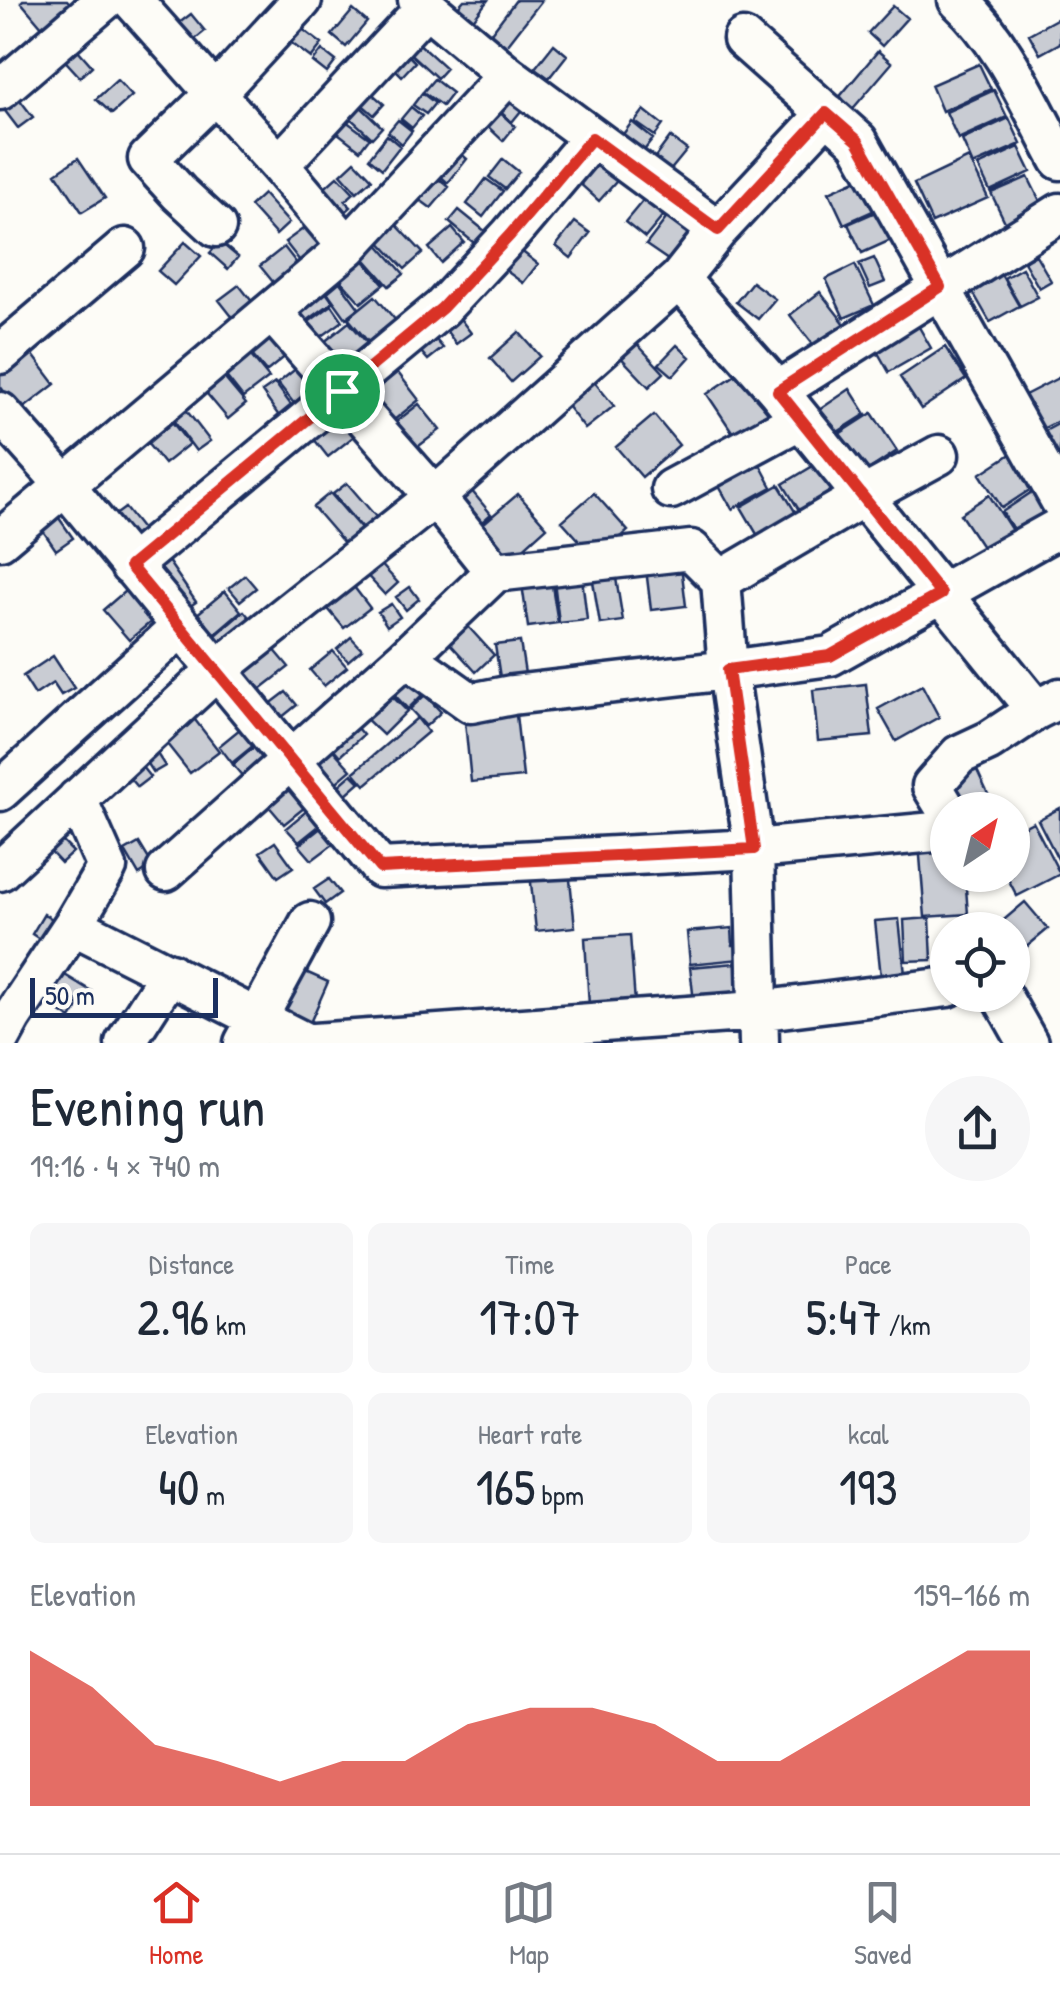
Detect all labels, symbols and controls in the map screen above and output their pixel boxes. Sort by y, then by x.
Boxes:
pin [300,349,385,434]
icon: arrive [315,364,370,419]
north arrow [930,792,1030,892]
map controls [930,792,1030,1012]
button: locate [930,912,1030,1012]
scale bar [30,973,218,1018]
text: 50 m [45,976,95,1014]
text: Evening run [30,1069,265,1143]
button: share [925,1076,1030,1181]
text: 19:16 · 4 × 740 m [30,1144,220,1187]
text: Distance [149,1245,234,1283]
text: Time [505,1245,555,1283]
text: Pace [845,1245,892,1283]
text: 2.96 [137,1283,209,1351]
text: 17:07 [479,1283,581,1351]
text: 5:47 [806,1283,882,1351]
text: km [209,1306,246,1344]
text: /km [882,1306,931,1344]
text: Elevation [145,1415,238,1453]
text: Heart rate [478,1415,582,1453]
text: kcal [848,1415,889,1453]
text: 40 [158,1453,200,1521]
text: 165 [476,1453,535,1521]
text: 193 [839,1453,898,1521]
text: m [200,1476,225,1514]
text: bpm [535,1476,584,1514]
text: Elevation [30,1573,136,1616]
text: 159–166 m [913,1573,1030,1616]
tab: Home [149,1875,204,1973]
tab: Map [501,1875,556,1973]
tab: Saved [854,1875,911,1973]

